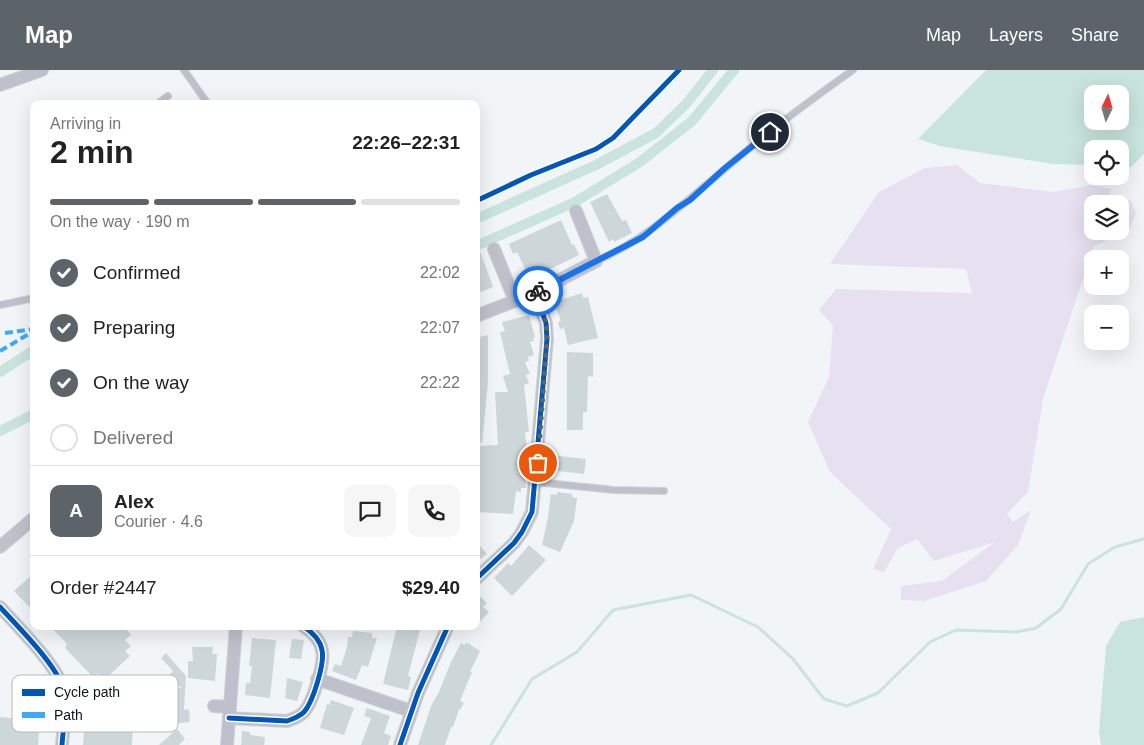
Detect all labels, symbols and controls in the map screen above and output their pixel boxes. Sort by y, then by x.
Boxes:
text: Map [25,21,73,48]
text: Map [926,25,961,45]
text: Layers [989,25,1043,45]
text: Share [1071,25,1119,45]
north arrow [1084,85,1129,130]
map controls [1084,85,1129,350]
pin [749,111,791,153]
text: Arriving in [50,115,121,132]
icon: home [756,118,784,146]
text: 22:26–22:31 [352,132,460,153]
text: 2 min [50,134,134,170]
button: locate [1084,140,1129,185]
button: layers [1084,195,1129,240]
text: On the way · 190 m [50,213,190,230]
button: + [1084,250,1129,295]
icon: check [50,259,78,287]
text: Confirmed [93,262,181,283]
text: 22:02 [420,264,460,281]
courier [513,266,563,316]
icon: bike [524,277,552,305]
button: − [1084,305,1129,350]
icon: check [50,314,78,342]
text: Preparing [93,317,175,338]
text: 22:07 [420,319,460,336]
icon: check [50,369,78,397]
text: On the way [93,372,189,393]
text: 22:22 [420,374,460,391]
text: Delivered [93,427,173,448]
pin [517,442,559,484]
icon: bag [524,449,552,477]
button: chat [344,485,396,537]
button: phone [408,485,460,537]
text: Alex [114,491,154,512]
text: A [69,500,83,521]
text: Courier · 4.6 [114,513,203,530]
text: Order #2447 [50,577,157,598]
text: $29.40 [402,577,460,598]
legend [12,675,178,732]
text: Cycle path [54,684,120,700]
text: Path [54,707,83,723]

